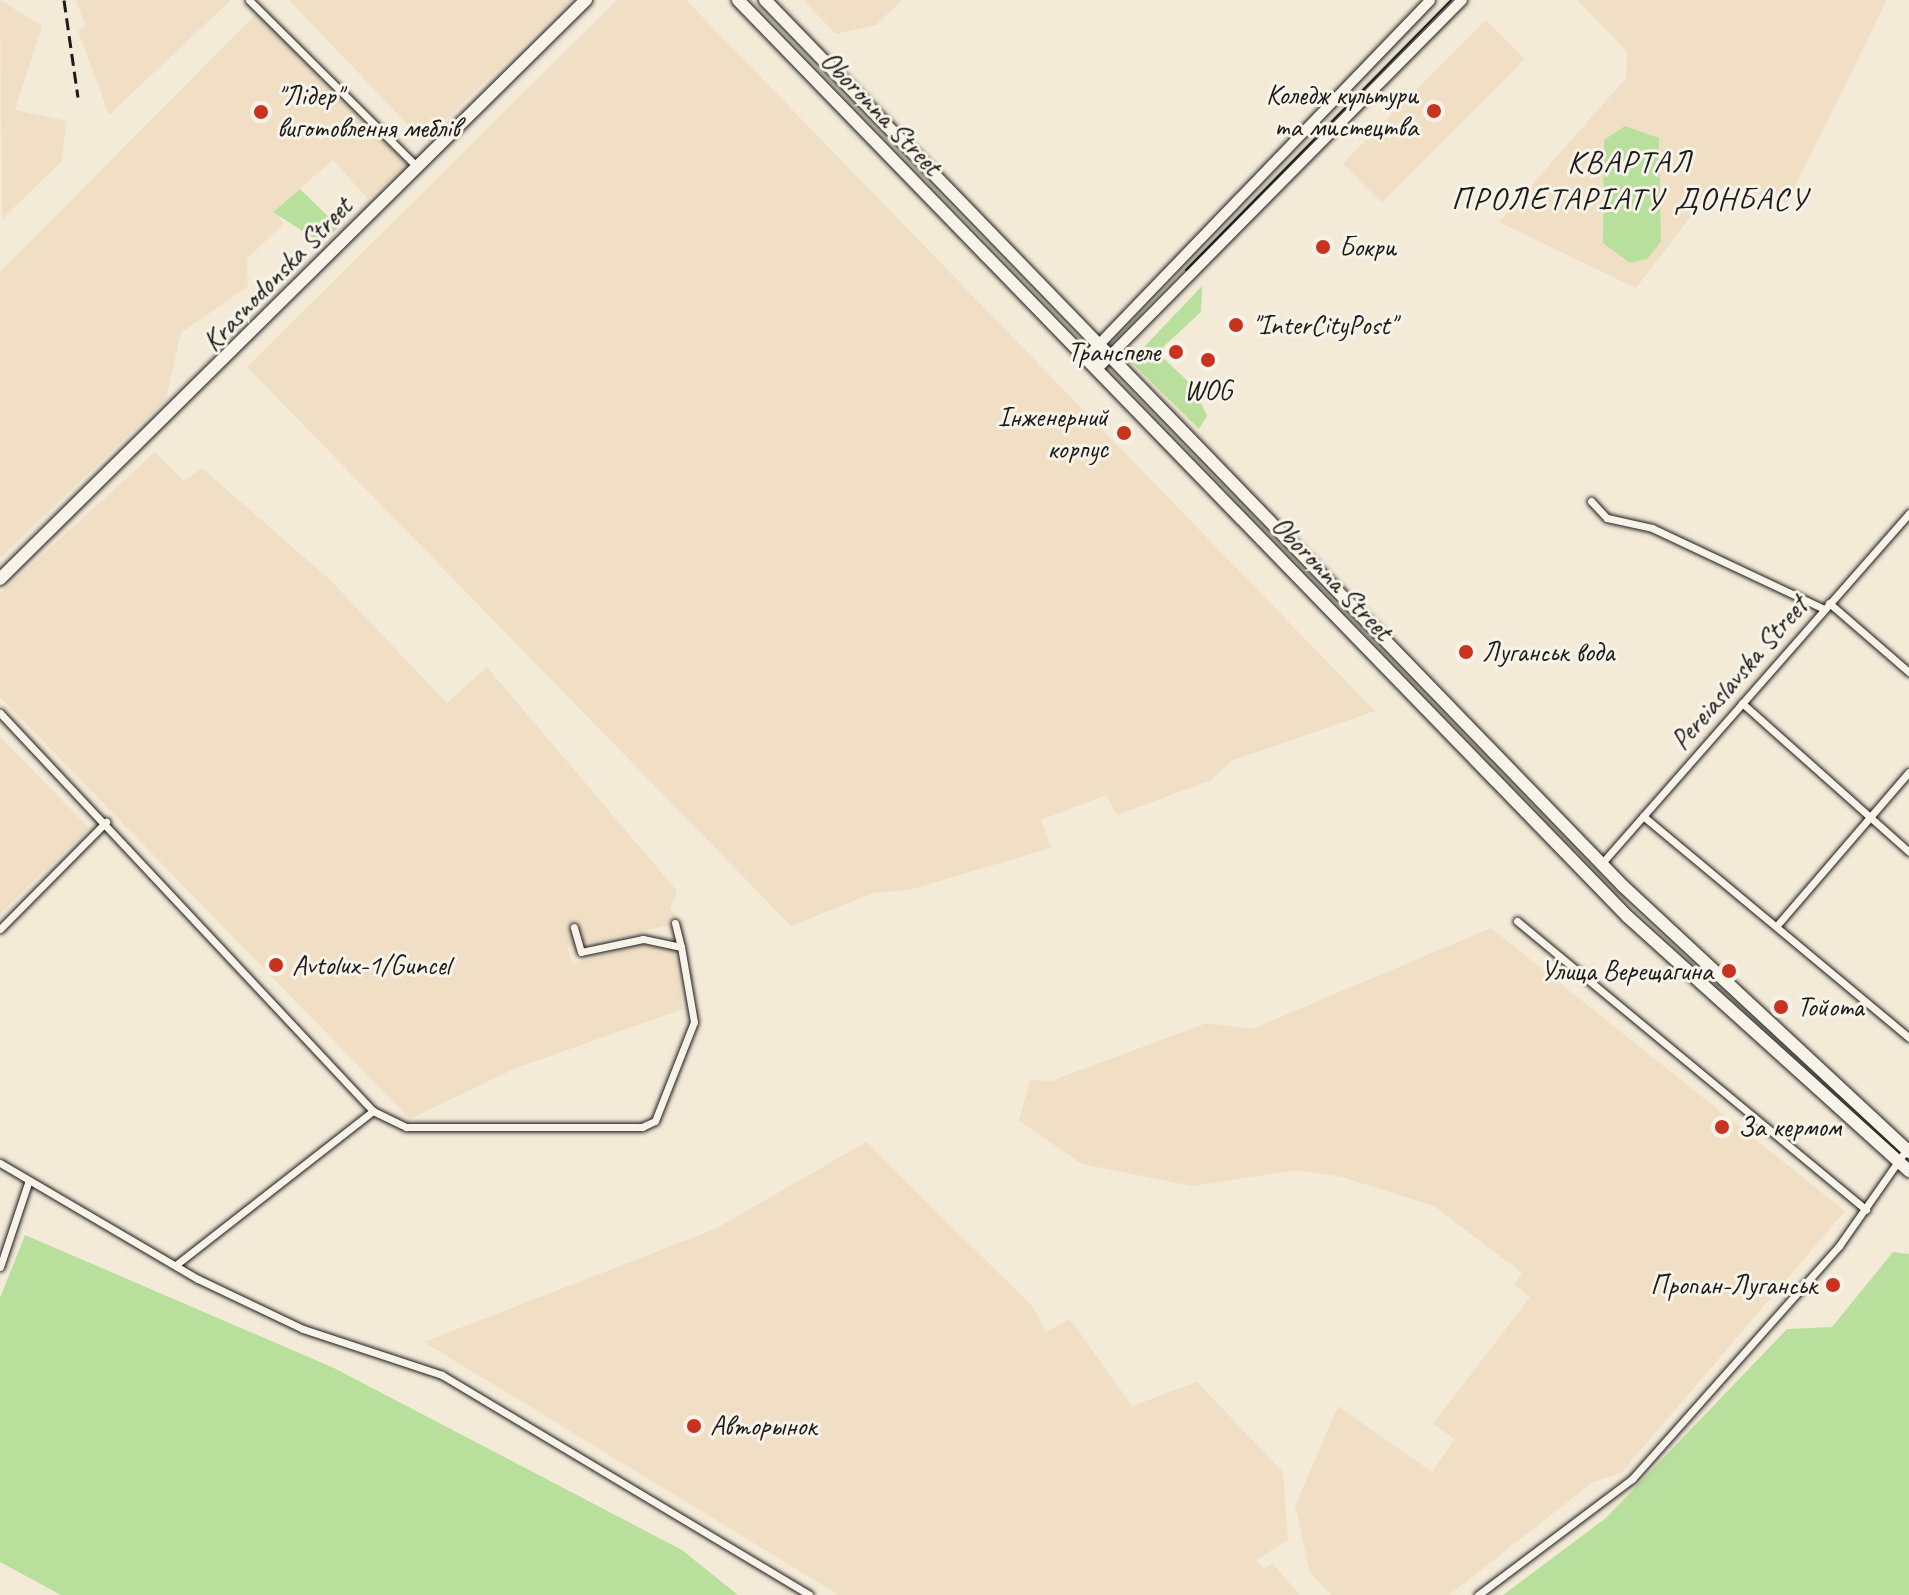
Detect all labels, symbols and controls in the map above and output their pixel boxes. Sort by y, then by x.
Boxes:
street label: Oboronna Street [813,44,949,182]
place label: Коледж культури та мистецтва [1269,78,1418,144]
place label: "Лідер" виготовлення меблів [277,79,456,145]
marker: Коледж культури та мистецтва [1425,102,1443,120]
marker: "Лідер" виготовлення меблів [252,103,270,121]
district label: КВАРТАЛ ПРОЛЕТАРІАТУ ДОНБАСУ [1448,144,1812,219]
street label: Krasnodonska Street [195,190,359,358]
place label: Бокри [1339,230,1396,264]
marker: Бокри [1314,238,1332,256]
place label: "InterCityPost" [1252,308,1396,342]
marker: "InterCityPost" [1227,316,1245,334]
place label: Транспеле [1067,335,1160,369]
marker: Транспеле [1167,343,1185,361]
marker: WOG [1199,351,1217,369]
place label: WOG [1184,373,1232,407]
place label: Інженерний корпус [998,400,1108,466]
marker: Інженерний корпус [1115,424,1133,442]
street label: Oboronna Street [1264,509,1400,647]
street label: Pereiaslavska Street [1663,590,1815,756]
place label: Луганськ вода [1482,635,1613,669]
marker: Луганськ вода [1457,643,1475,661]
place label: Avtolux-1/Guncel [292,948,450,982]
place label: Улица Верещагина [1539,954,1713,988]
marker: Avtolux-1/Guncel [267,956,285,974]
marker: Улица Верещагина [1720,962,1738,980]
place label: Тойота [1797,990,1863,1024]
marker: Тойота [1772,998,1790,1016]
place label: За кермом [1738,1110,1841,1144]
marker: За кермом [1713,1118,1731,1136]
place label: Пропан-Луганськ [1650,1268,1817,1302]
marker: Пропан-Луганськ [1824,1276,1842,1294]
place label: Авторынок [710,1409,817,1443]
marker: Авторынок [685,1417,703,1435]

